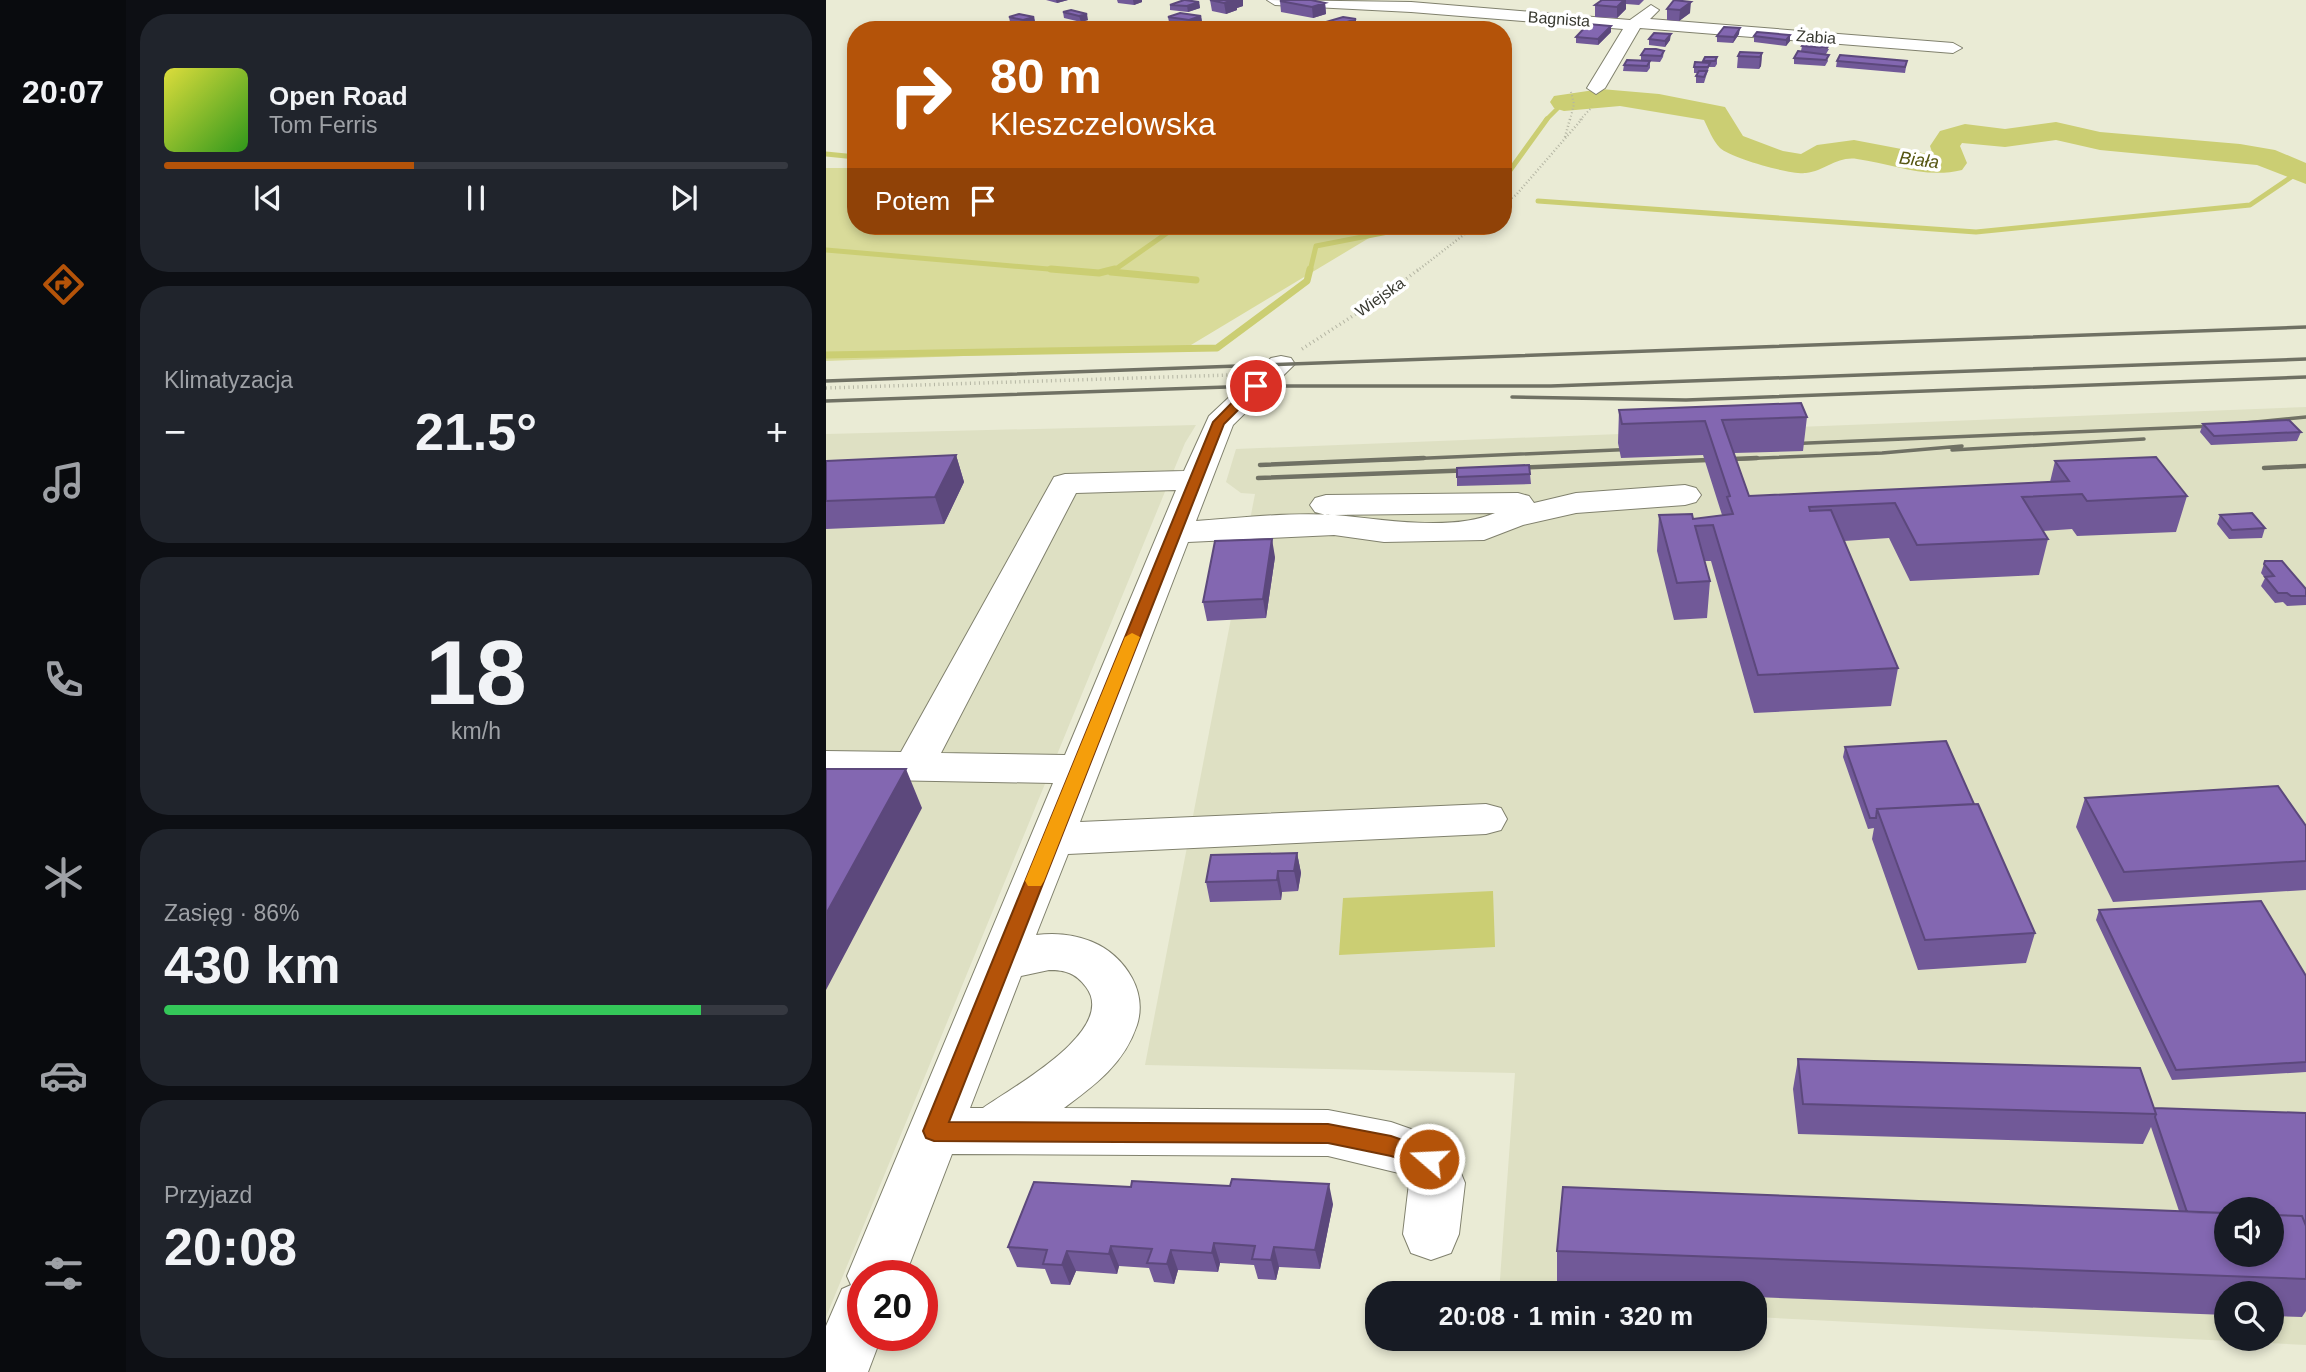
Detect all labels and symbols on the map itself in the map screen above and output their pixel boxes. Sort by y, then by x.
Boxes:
street label: Bagnista [1527,8,1591,30]
street label: Żabia [1795,26,1837,47]
water label: Biała [1898,148,1940,172]
street label: Wiejska [1352,274,1408,320]
pin [1226,356,1286,416]
position arrow [1392,1122,1466,1196]
speed limit sign: 20 [847,1260,938,1351]

